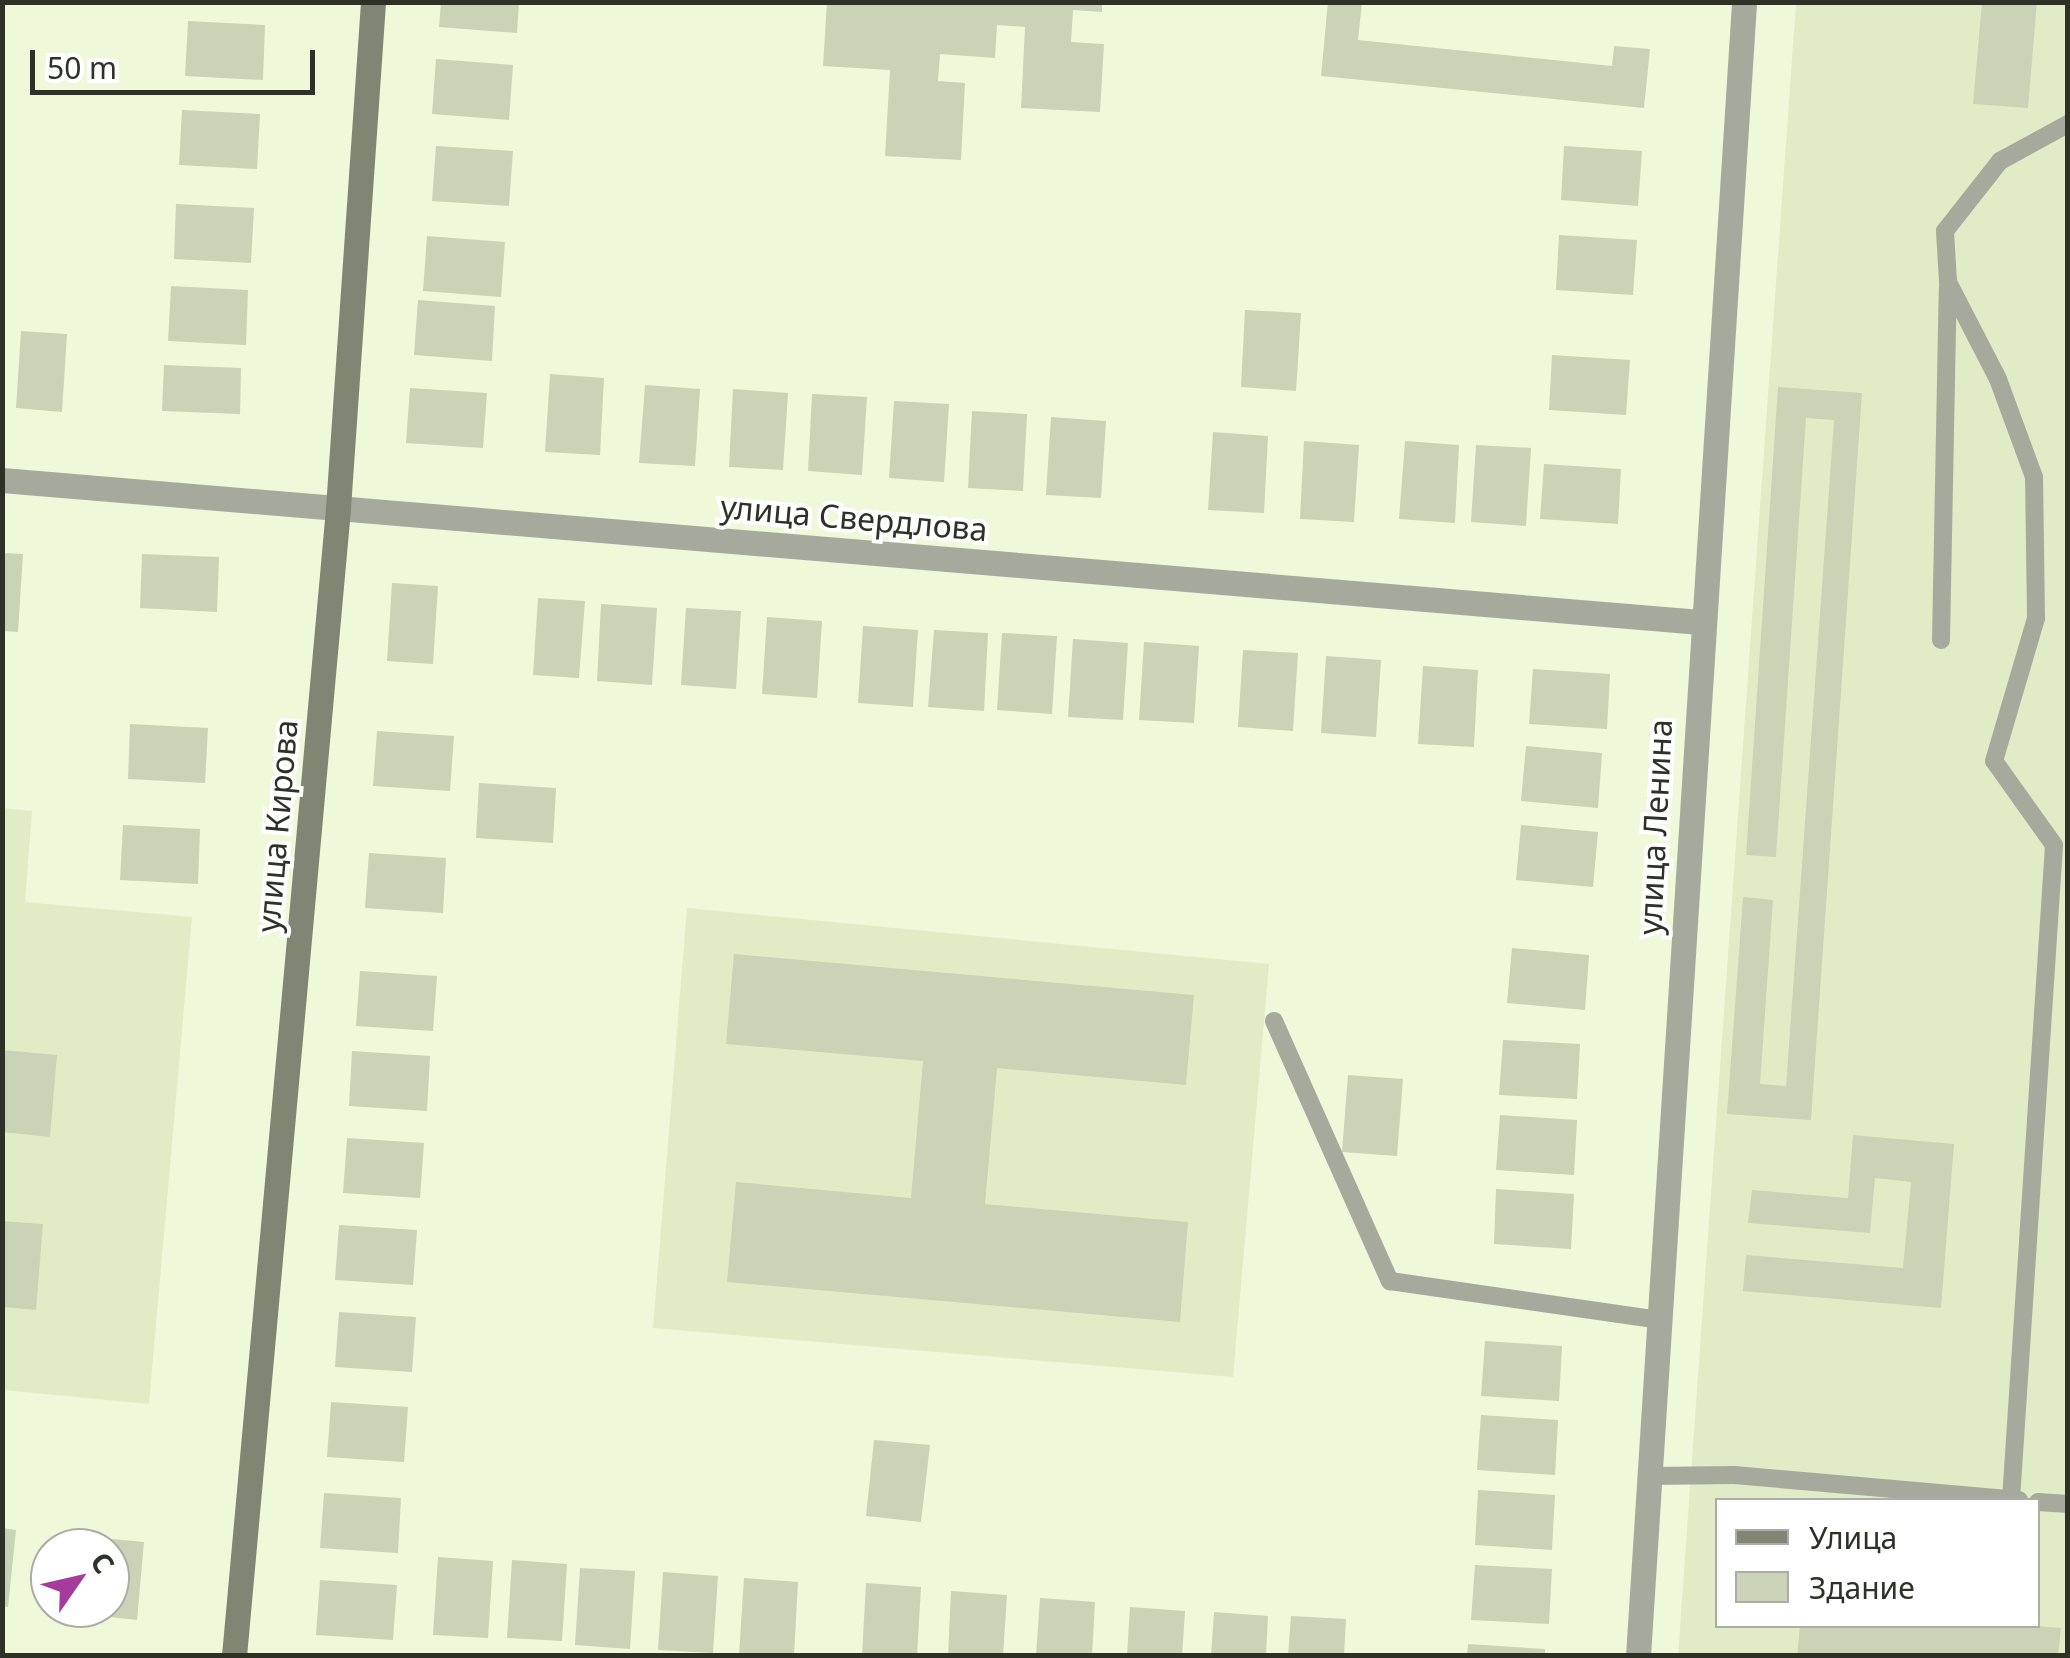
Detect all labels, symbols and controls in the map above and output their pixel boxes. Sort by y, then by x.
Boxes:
scale bar [35,30,320,92]
text: 50 m [47,47,117,88]
street label: улица Свердлова [719,487,989,549]
street label: улица Кирова [249,718,305,934]
street label: улица Ленина [1630,718,1680,936]
legend [1715,1498,2040,1628]
text: Улица [1809,1517,1897,1558]
north arrow [30,1528,130,1628]
text: С [82,1544,124,1580]
text: Здание [1809,1567,1915,1608]

